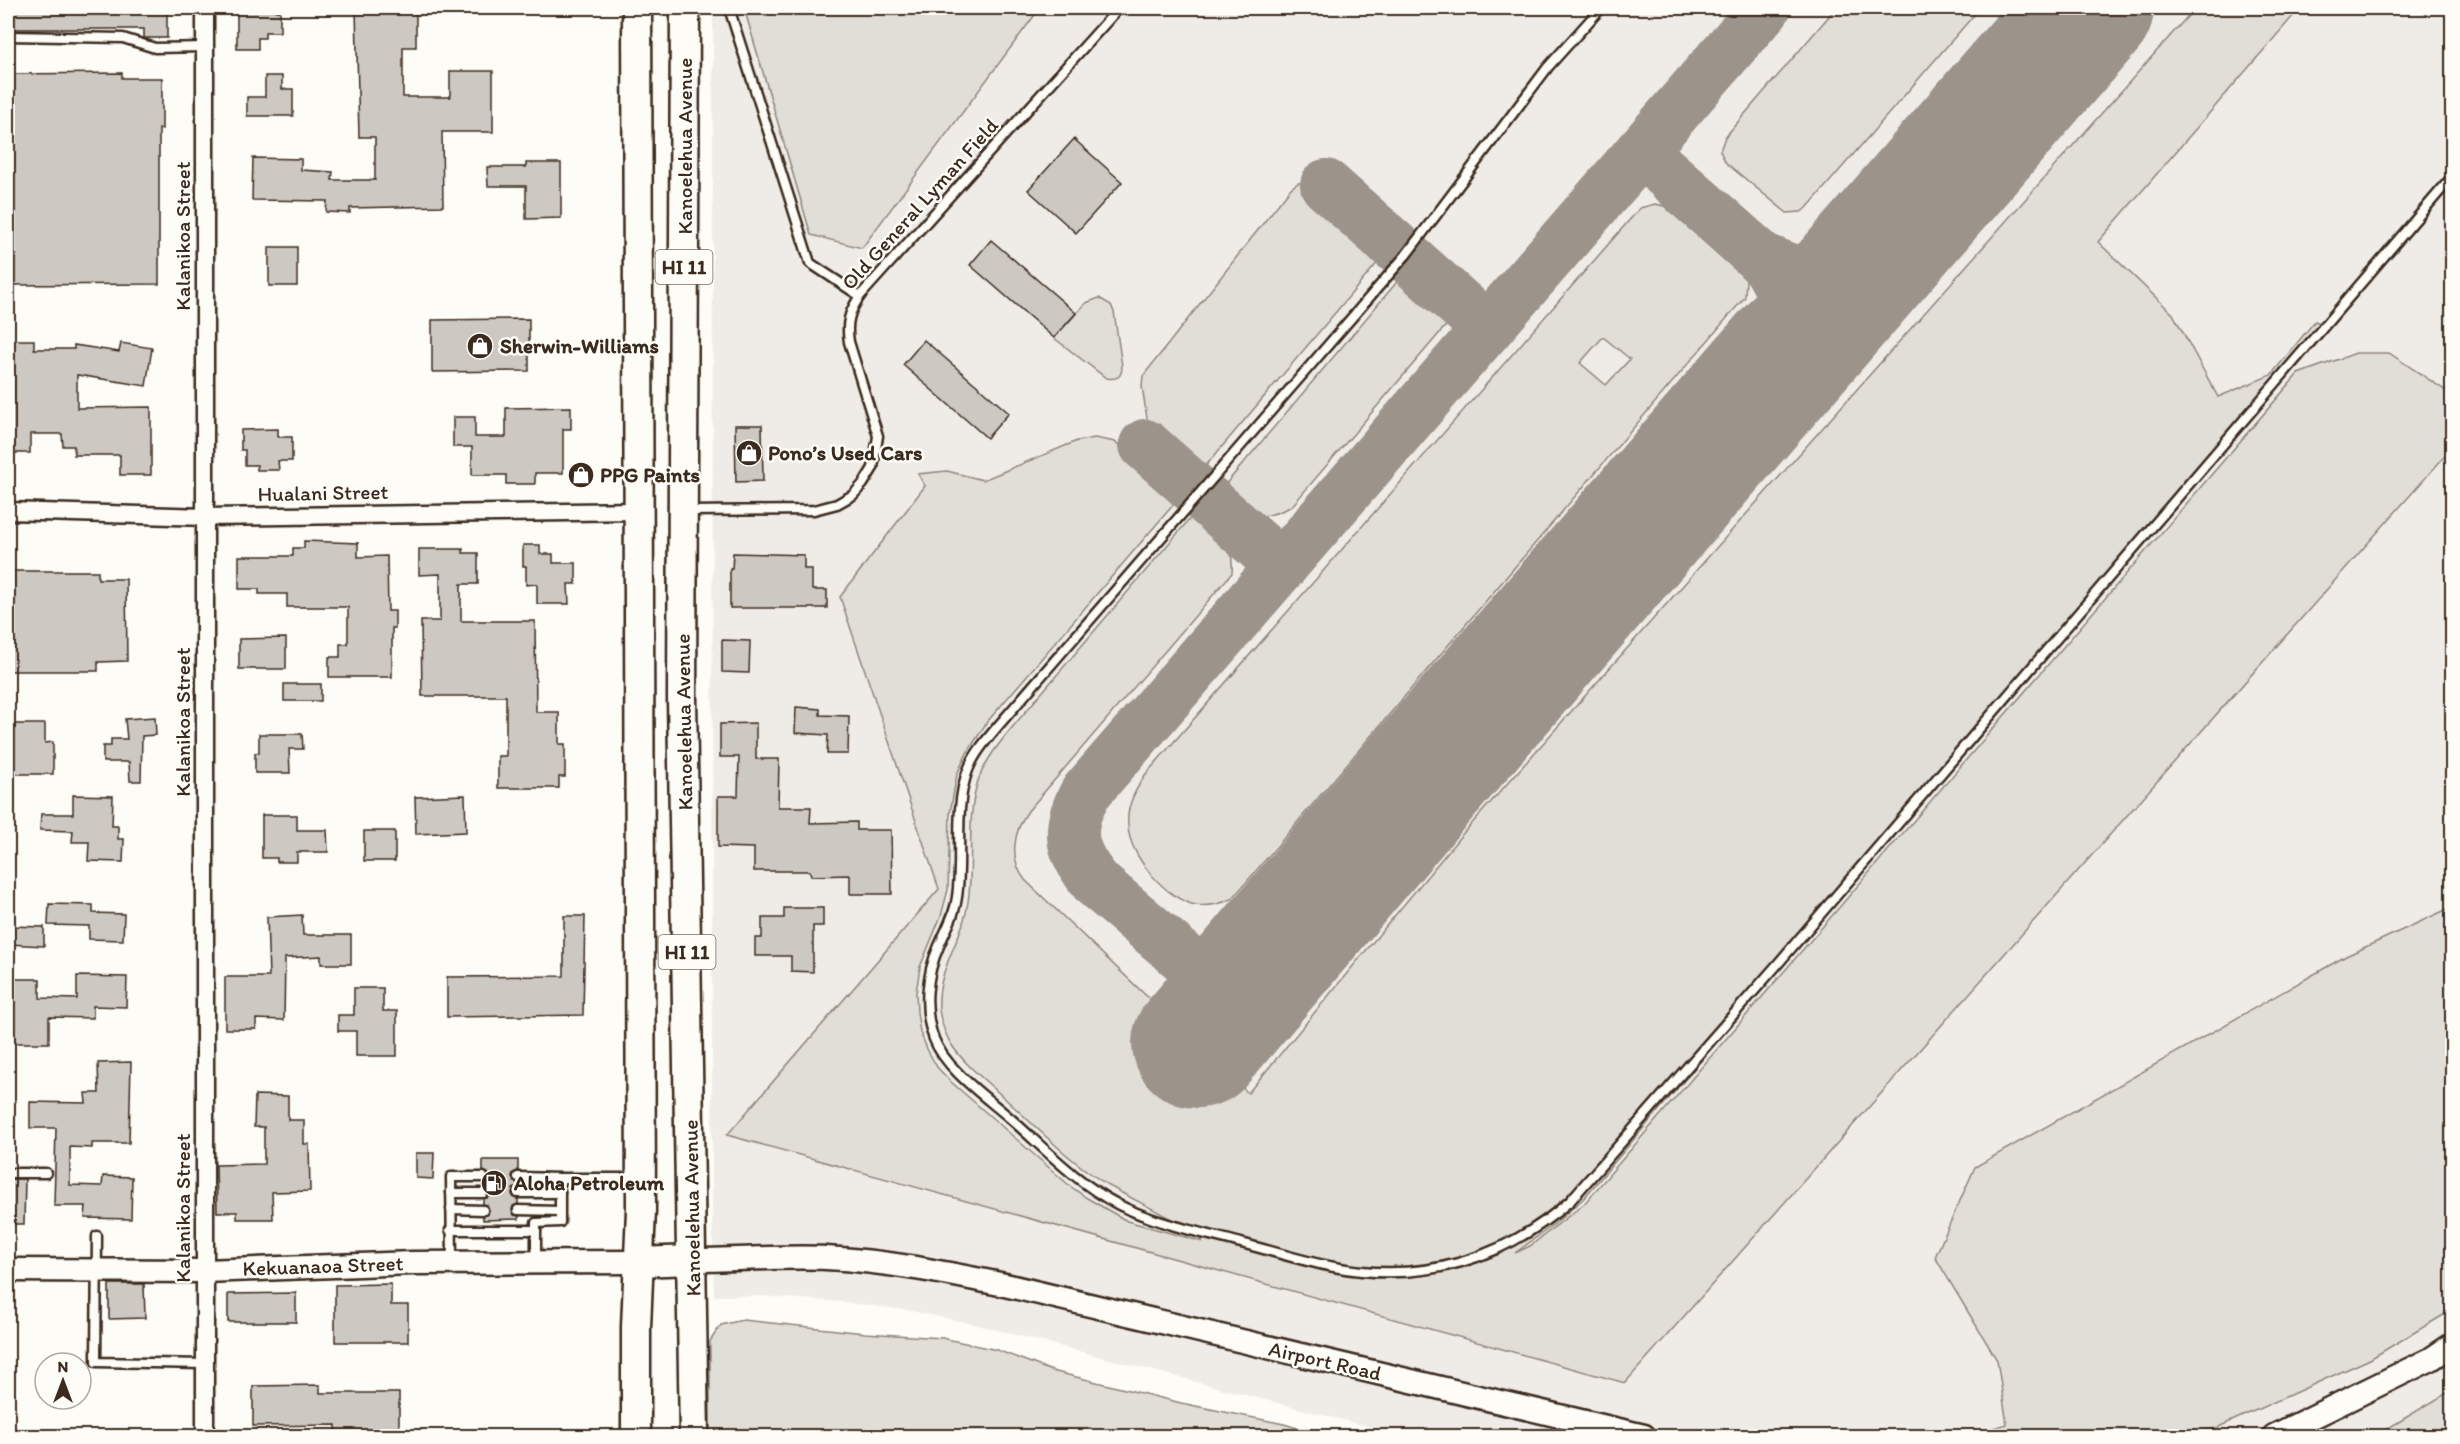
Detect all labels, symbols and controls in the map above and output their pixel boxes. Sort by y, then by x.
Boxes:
street label: Kanoelehua Avenue [672,58,697,234]
street label: Old General Lyman Field [836,112,1004,295]
street label: Kalanikoa Street [170,161,195,311]
road number: HI 11 [656,250,712,284]
shop icon: Sherwin-Williams [465,331,495,361]
place label: Sherwin-Williams [500,333,659,358]
shop icon: Pono’s Used Cars [734,438,764,468]
place label: Pono’s Used Cars [768,440,922,465]
shop icon: PPG Paints [566,460,596,490]
place label: PPG Paints [600,462,700,487]
street label: Hualani Street [257,479,389,506]
street label: Kanoelehua Avenue [669,633,698,811]
street label: Kalanikoa Street [170,647,195,797]
road number: HI 11 [658,935,716,969]
street label: Kanoelehua Avenue [677,1119,706,1297]
street label: Kalanikoa Street [170,1133,195,1283]
fuel station icon: Aloha Petroleum [479,1168,509,1198]
place label: Aloha Petroleum [513,1170,665,1195]
street label: Kekuanaoa Street [242,1250,404,1281]
street label: Airport Road [1266,1335,1384,1386]
north arrow [33,1351,93,1411]
text: N [58,1357,68,1376]

